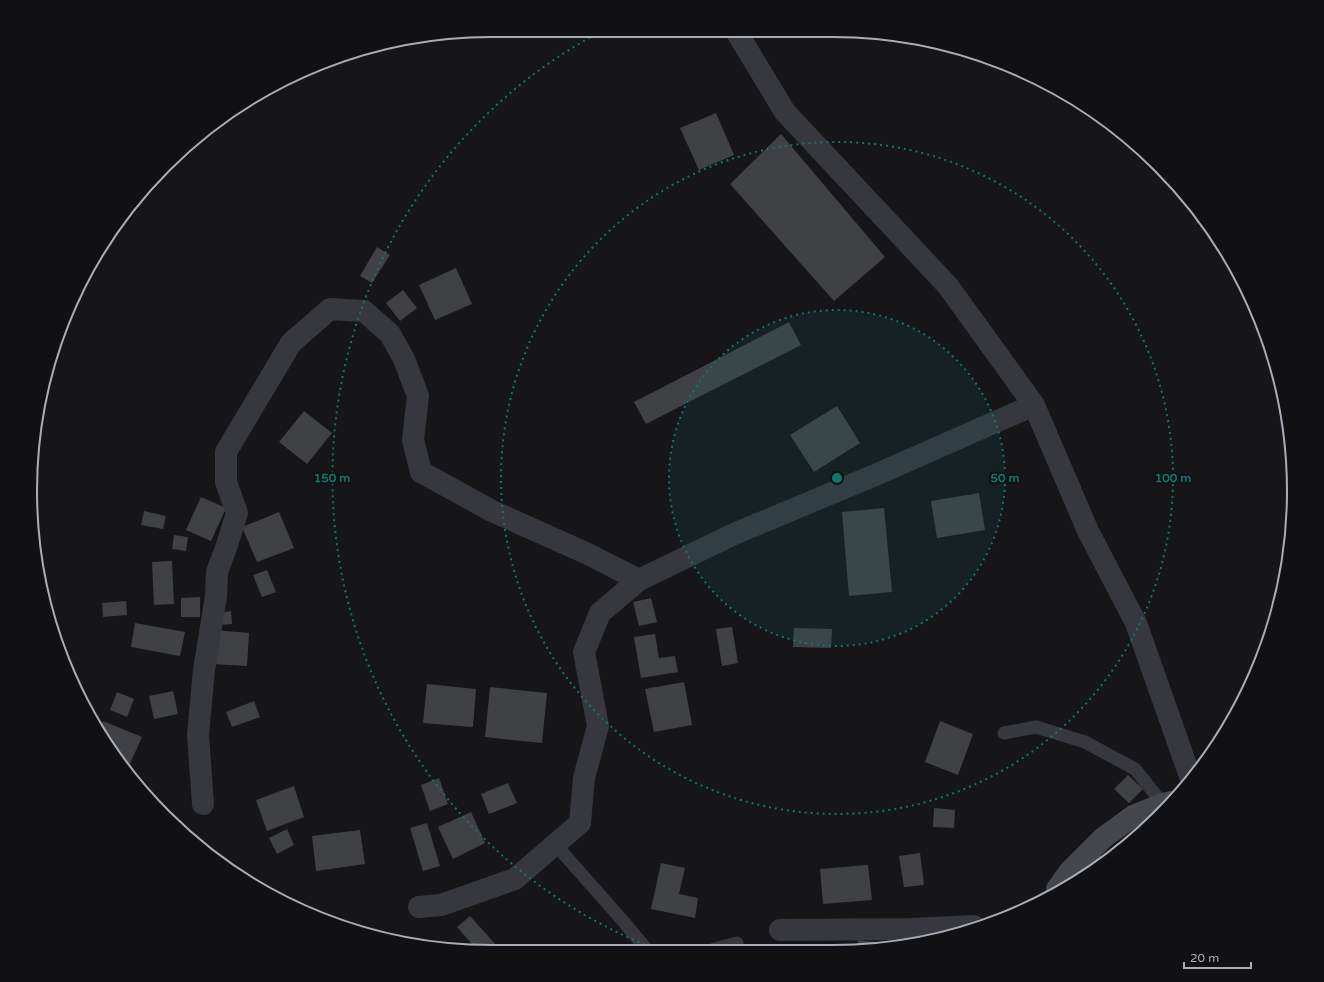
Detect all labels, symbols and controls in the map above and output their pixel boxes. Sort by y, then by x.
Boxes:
text: 150 m [314,471,350,485]
centre of rings [830,471,844,485]
text: 50 m [990,471,1020,485]
text: 100 m [1155,471,1191,485]
scale bar [1184,944,1251,970]
text: 20 m [1190,951,1219,965]

